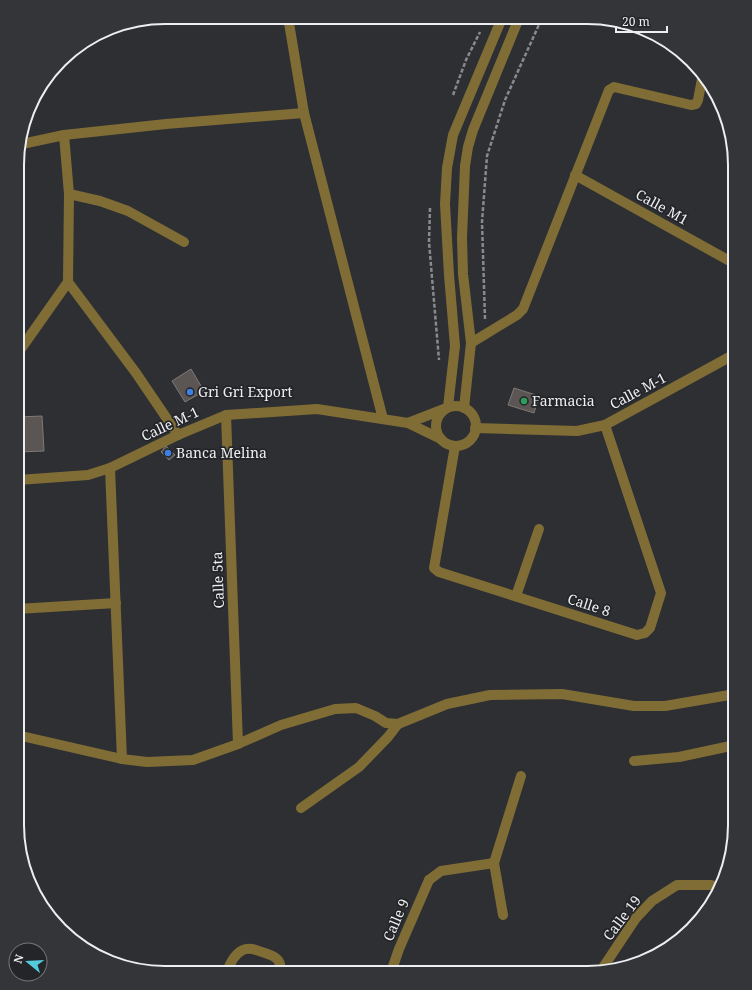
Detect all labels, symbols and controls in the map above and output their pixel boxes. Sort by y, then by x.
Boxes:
scale bar [616,8,667,34]
text: 20 m [622,13,650,30]
street label: Calle M1 [633,184,692,229]
street label: Calle M-1 [606,368,669,413]
place label: Gri Gri Export [198,382,293,401]
marker: Gri Gri Export [185,387,195,397]
place label: Farmacia [532,391,595,410]
marker: Farmacia [519,396,529,406]
street label: Calle M-1 [138,402,202,445]
place label: Banca Melina [176,443,267,462]
marker: Banca Melina [163,448,173,458]
street label: Calle 5ta [207,551,228,609]
street label: Calle 8 [565,589,613,620]
street label: Calle 19 [598,891,645,944]
street label: Calle 9 [378,896,413,944]
north arrow [8,942,48,982]
text: N [10,952,27,965]

